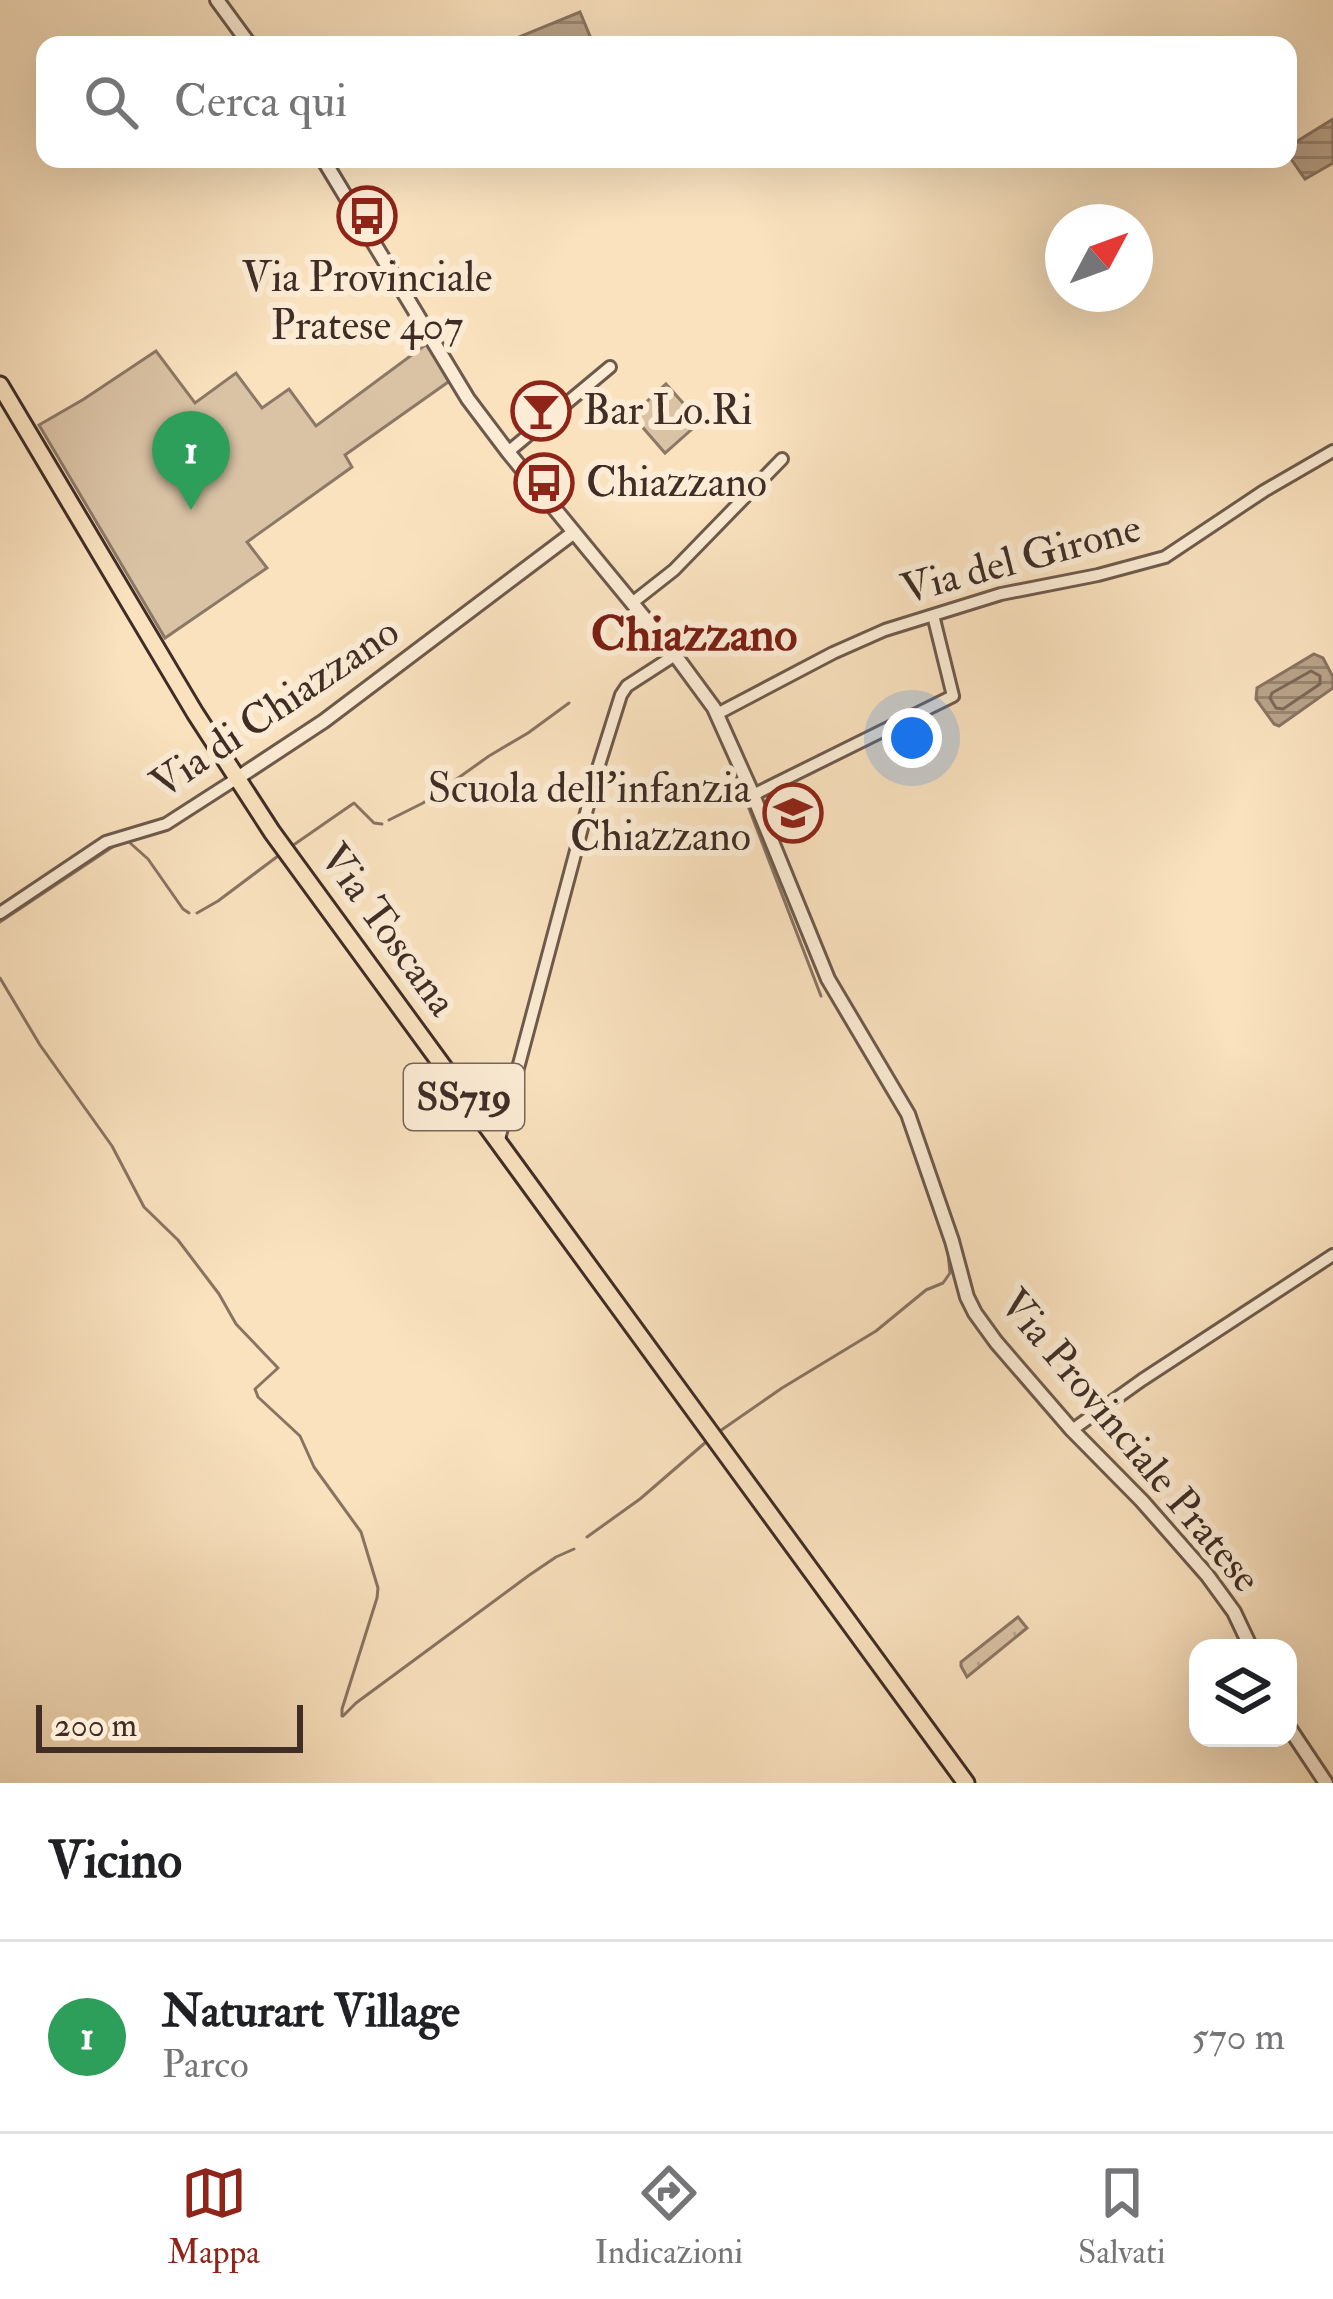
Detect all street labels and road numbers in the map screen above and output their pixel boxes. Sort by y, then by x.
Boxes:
street label: Via del Girone [895,502,1147,616]
street label: Via di Chiazzano [141,606,409,810]
street label: Via Toscana [308,834,468,1027]
road number: SS719 [404,1064,524,1130]
street label: Via Provinciale Pratese [988,1279,1272,1603]

